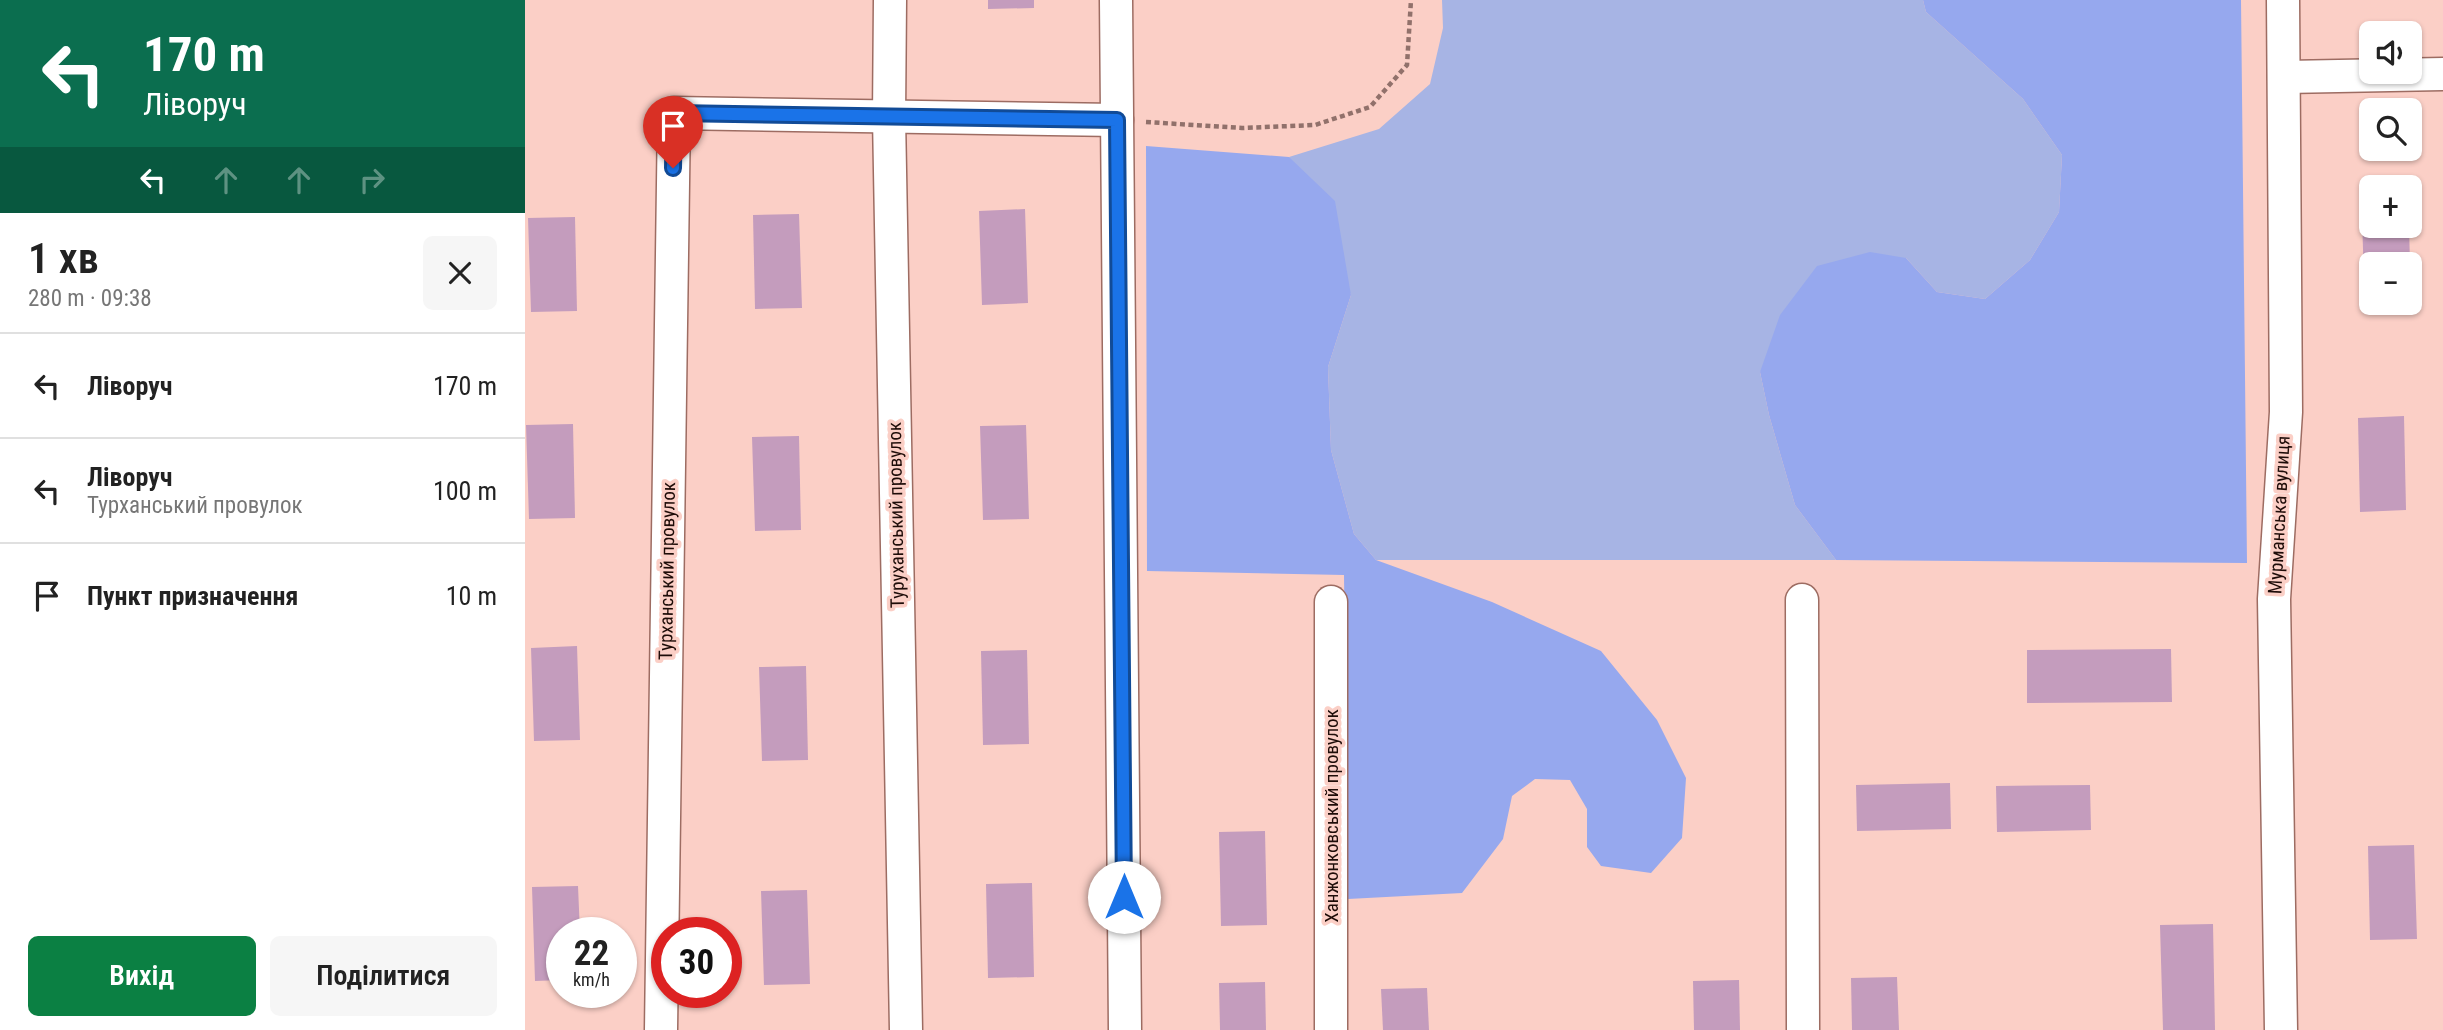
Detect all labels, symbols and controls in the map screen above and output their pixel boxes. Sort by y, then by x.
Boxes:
map controls [2359,21,2422,315]
button: sound [2359,21,2422,84]
text: 170 m [143,26,265,83]
icon: left [28,28,119,119]
text: Ліворуч [143,85,247,123]
pin [643,96,703,168]
button: search [2359,98,2422,161]
icon: arrive [654,107,692,145]
icon: left [134,161,172,199]
icon: ahead [207,161,245,199]
icon: ahead [280,161,318,199]
icon: right [353,161,391,199]
button: + [2359,175,2422,238]
text: 1 хв [28,234,99,283]
button: close [423,236,497,310]
button: − [2359,252,2422,315]
text: 280 m · 09:38 [28,285,152,312]
icon: left [28,367,66,405]
text: Ліворуч [87,371,172,401]
text: 170 m [433,371,497,401]
street label: Туруханський провулок [883,422,909,608]
street label: Мурманська вулиця [2263,435,2295,595]
text: Ліворуч [87,462,172,492]
icon: left [28,472,66,510]
text: 100 m [433,476,497,506]
street label: Турханський провулок [654,482,680,660]
text: Турханський провулок [87,492,303,519]
icon: arrive [28,577,66,615]
text: Пункт призначення [87,581,298,611]
text: 10 m [446,581,497,611]
street label: Ханжонковський провулок [1320,709,1343,923]
position arrow [1087,860,1161,934]
speed limit sign: 30 [651,917,742,1008]
text: 22 [574,933,609,974]
button: Вихід [28,936,256,1016]
button: Поділитися [270,936,497,1016]
text: km/h [573,969,610,990]

